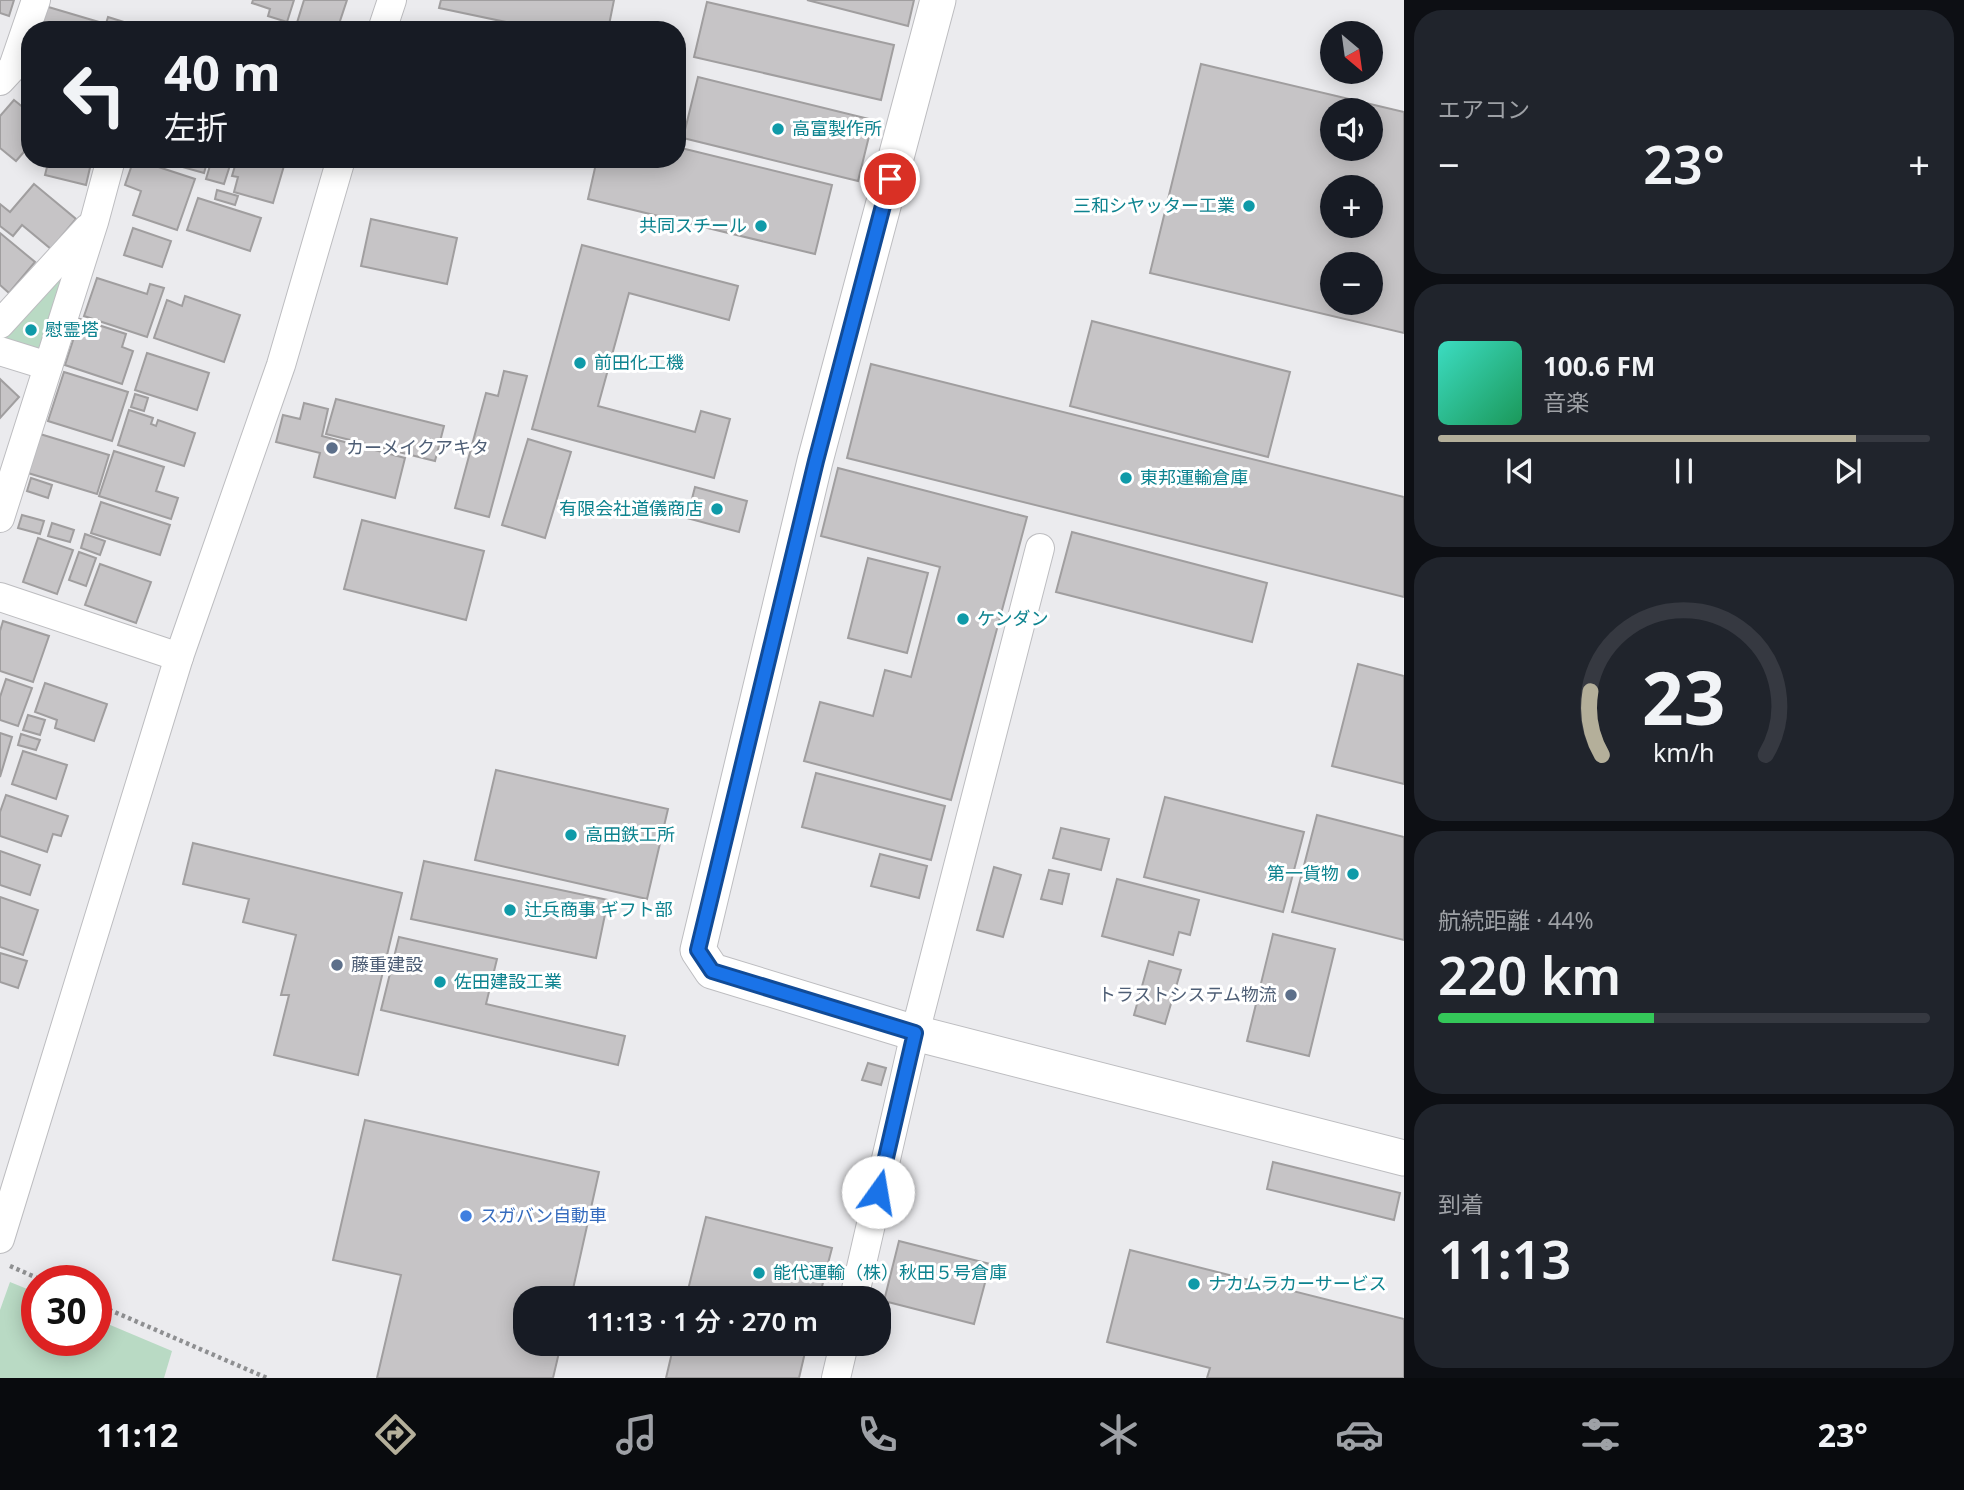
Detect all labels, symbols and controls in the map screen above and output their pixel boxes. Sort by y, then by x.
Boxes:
north arrow [1320,21,1382,84]
map controls [1320,21,1383,315]
text: 40 m [164,39,281,105]
icon: left [49,49,140,140]
text: エアコン [1438,93,1530,125]
button: sound [1320,98,1383,161]
text: 左折 [164,105,228,148]
place label: 高富製作所 [792,116,882,140]
marker: 高富製作所 [770,121,786,137]
text: 23° [1643,128,1725,199]
text: − [1438,138,1460,190]
text: + [1908,138,1930,190]
pin [860,149,920,209]
icon: arrive [871,160,909,198]
button: + [1320,175,1383,238]
place label: 三和シヤッター工業 [1073,193,1235,217]
marker: 三和シヤッター工業 [1241,198,1257,214]
place label: 共同スチール [639,213,747,237]
marker: 共同スチール [753,218,769,234]
button: − [1320,252,1383,315]
place label: 慰霊塔 [45,317,99,341]
marker: 慰霊塔 [23,322,39,338]
text: 100.6 FM [1543,348,1655,384]
place label: 前田化工機 [594,350,684,374]
marker: 前田化工機 [572,355,588,371]
text: 音楽 [1543,386,1589,418]
place label: カーメイクアキタ [346,435,489,459]
marker: カーメイクアキタ [324,440,340,456]
icon: previous [1501,452,1539,490]
icon: pause [1665,452,1703,490]
icon: next [1829,452,1867,490]
place label: 東邦運輸倉庫 [1140,465,1248,489]
marker: 東邦運輸倉庫 [1118,470,1134,486]
place label: 有限会社道儀商店 [559,496,703,520]
marker: 有限会社道儀商店 [709,501,725,517]
place label: ケンダン [977,606,1048,630]
marker: ケンダン [955,611,971,627]
text: 23 [1642,647,1726,746]
text: km/h [1653,735,1715,769]
place label: 高田鉄工所 [585,822,675,846]
marker: 高田鉄工所 [563,827,579,843]
place label: 第一貨物 [1267,861,1339,885]
marker: 第一貨物 [1345,866,1361,882]
place label: 辻兵商事 ギフト部 [524,897,673,921]
marker: 辻兵商事 ギフト部 [502,902,518,918]
text: 航続距離 · 44% [1438,904,1594,936]
text: 220 km [1438,939,1621,1010]
place label: 藤重建設 [351,952,423,976]
marker: 藤重建設 [329,957,345,973]
place label: 佐田建設工業 [454,969,562,993]
marker: 佐田建設工業 [432,974,448,990]
place label: トラストシステム物流 [1098,982,1277,1006]
marker: トラストシステム物流 [1283,987,1299,1003]
position arrow [841,1155,915,1229]
text: 到着 [1438,1188,1484,1220]
place label: スガバン自動車 [480,1203,607,1227]
marker: スガバン自動車 [458,1208,474,1224]
text: 11:13 [1438,1223,1571,1294]
place label: 能代運輸（株）秋田５号倉庫 [773,1260,1007,1284]
speed limit sign: 30 [21,1265,112,1356]
marker: 能代運輸（株）秋田５号倉庫 [751,1265,767,1281]
place label: ナカムラカーサービス [1208,1271,1387,1295]
marker: ナカムラカーサービス [1186,1276,1202,1292]
text: 11:13 · 1 分 · 270 m [586,1303,818,1339]
icon: directions [371,1410,420,1459]
icon: music [612,1410,661,1459]
icon: phone [853,1410,902,1459]
icon: climate [1094,1410,1143,1459]
icon: car [1335,1410,1384,1459]
icon: filters [1576,1410,1625,1459]
text: 11:12 [96,1413,178,1456]
text: 23° [1818,1413,1868,1456]

